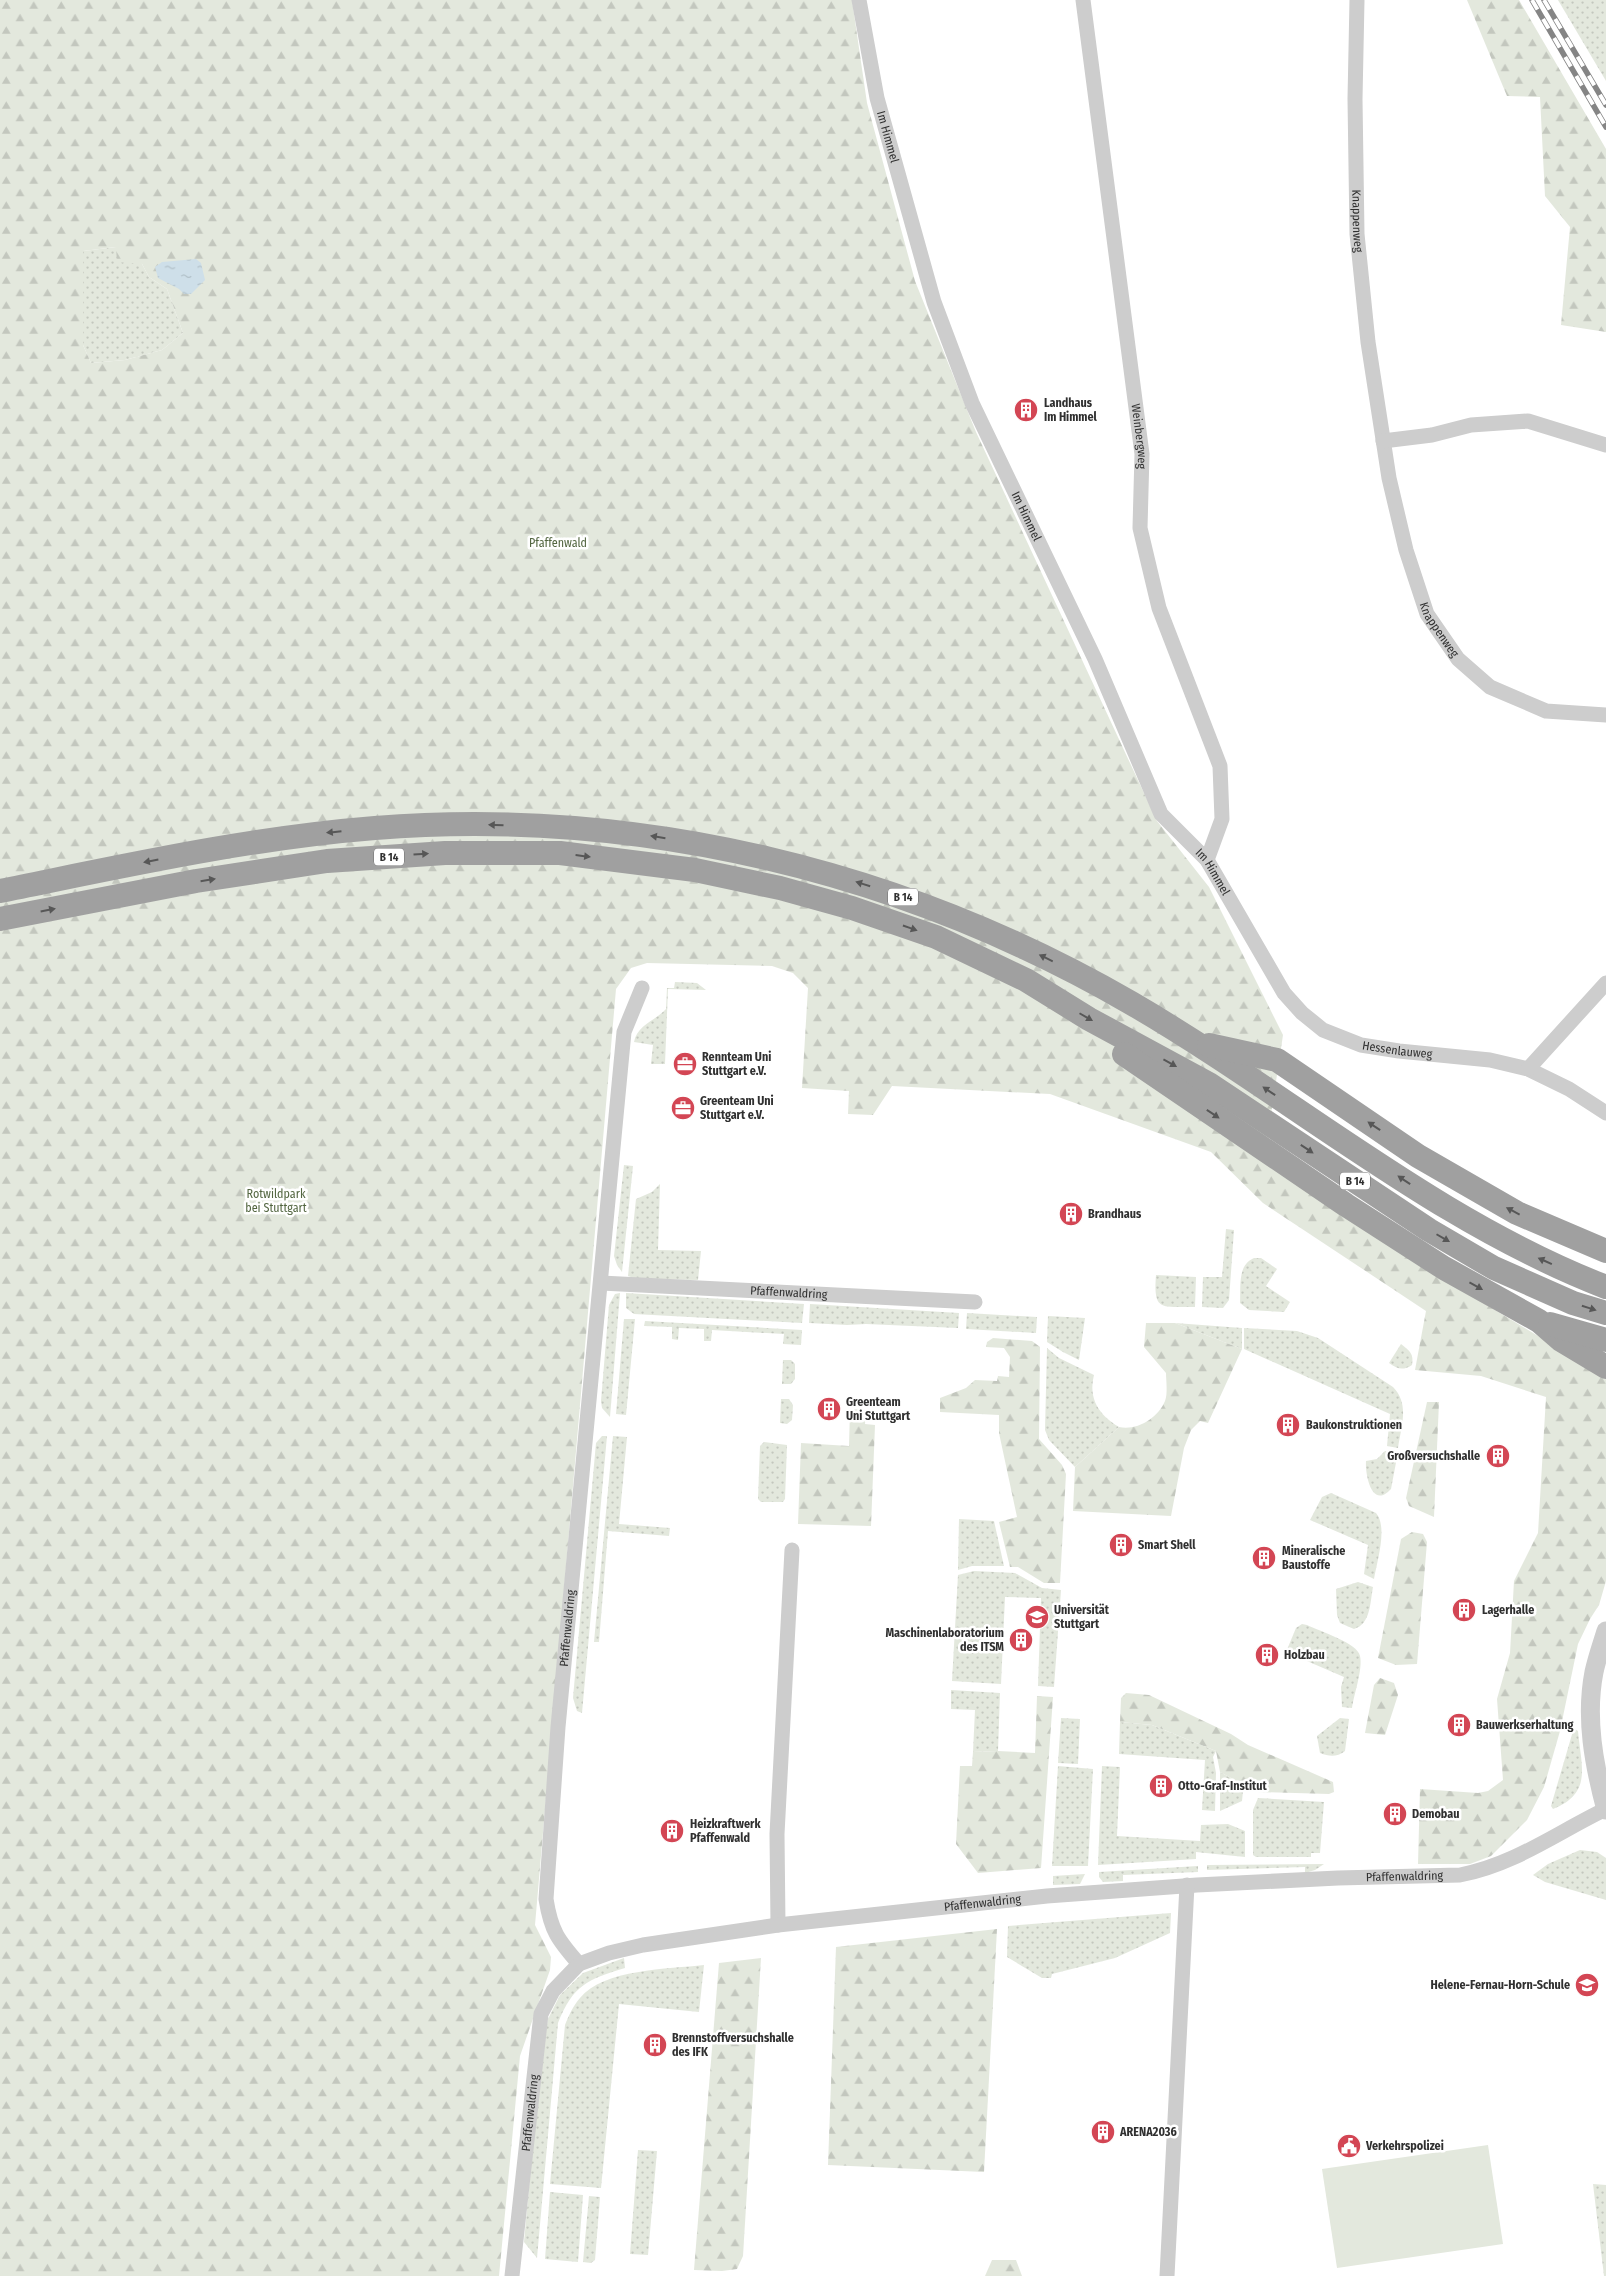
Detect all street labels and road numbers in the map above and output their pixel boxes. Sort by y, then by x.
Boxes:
street label: Im Himmel [874,109,902,164]
street label: Knappenweg [1349,189,1366,253]
street label: Weinbergweg [1129,403,1149,470]
street label: Im Himmel [1009,489,1044,543]
street label: Knappenweg [1417,600,1462,660]
street label: Im Himmel [1193,846,1233,898]
road number: B 14 [374,849,404,866]
road number: B 14 [888,889,918,906]
street label: Hessenlauweg [1361,1038,1433,1061]
road number: B 14 [1340,1172,1370,1190]
street label: Pfaffenwaldring [750,1284,828,1302]
street label: Pfaffenwaldring [557,1589,578,1667]
street label: Pfaffenwaldring [1366,1868,1444,1884]
street label: Pfaffenwaldring [943,1892,1022,1914]
street label: Pfaffenwaldring [519,2073,541,2152]

